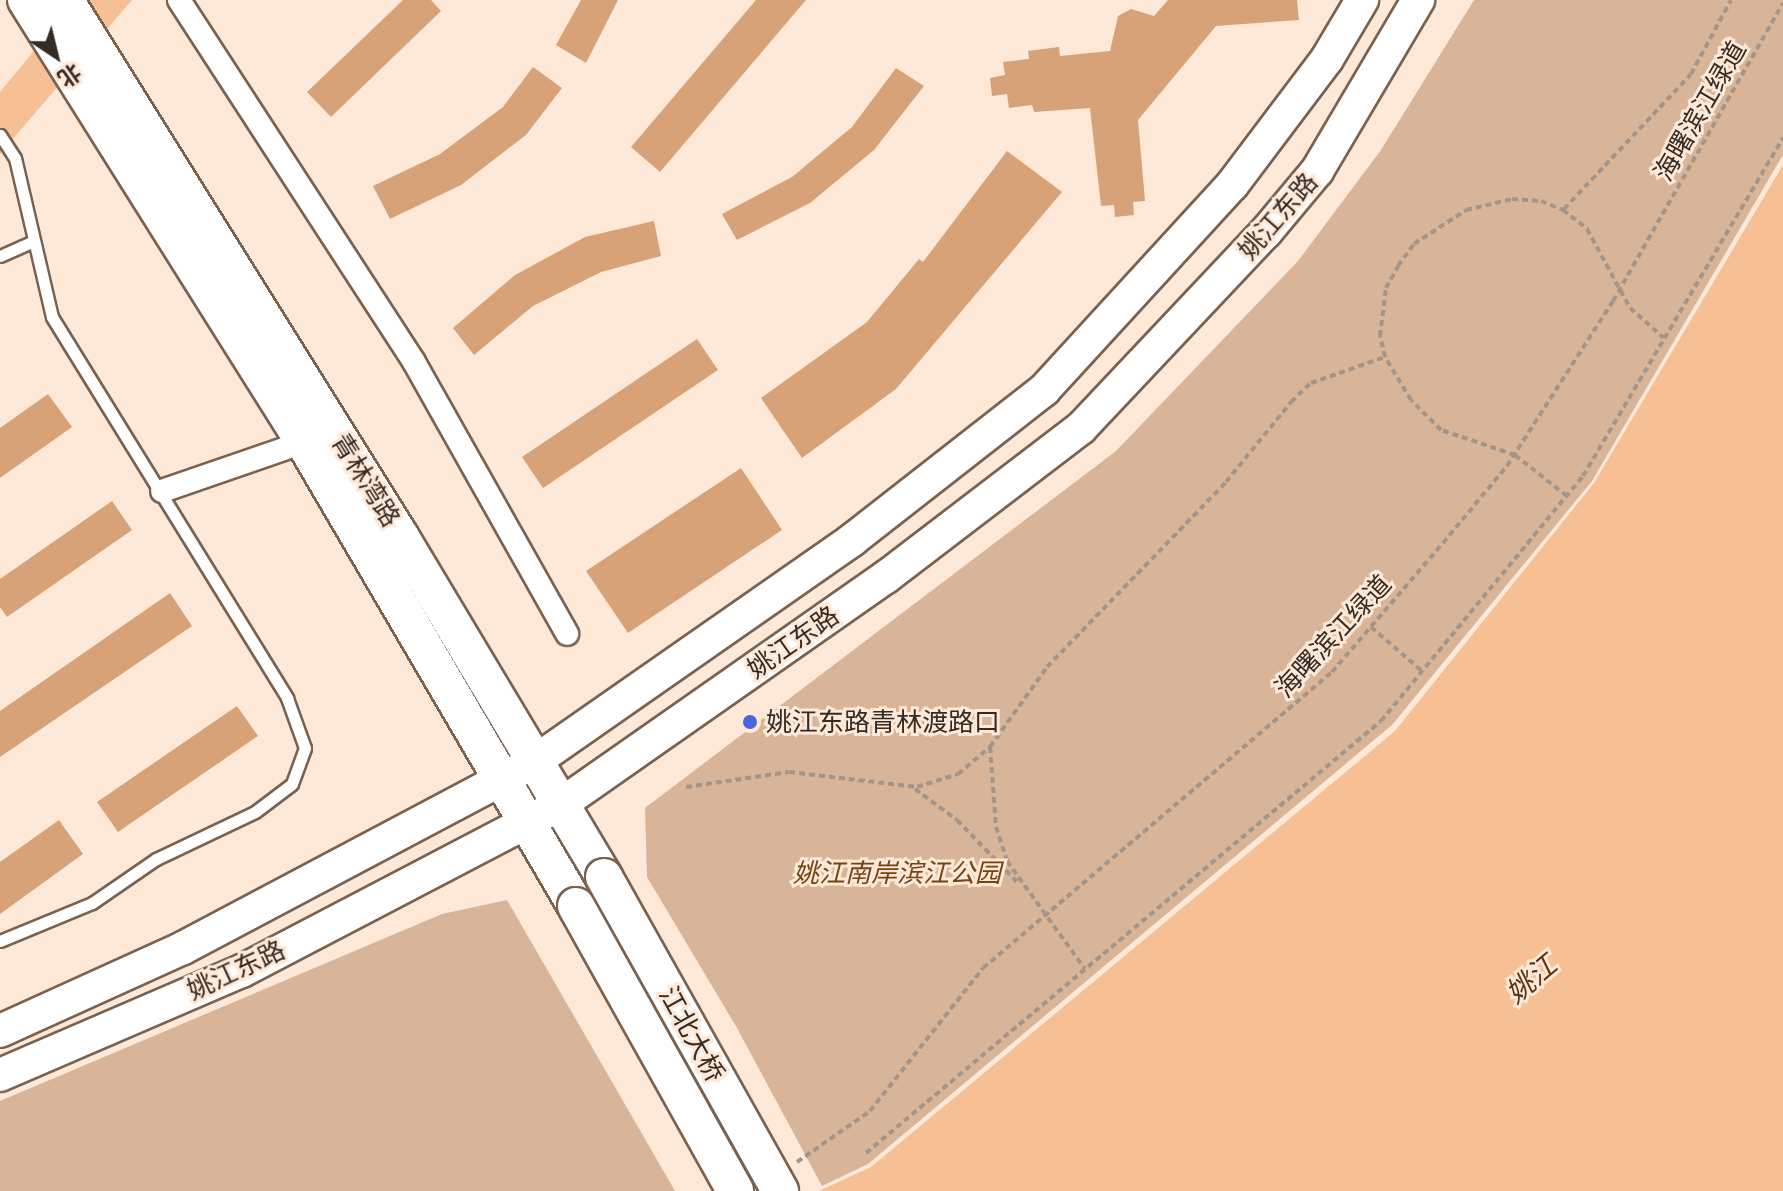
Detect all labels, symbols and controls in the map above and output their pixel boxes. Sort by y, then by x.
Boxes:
north arrow [16,16,96,96]
street label: 海曙滨江绿道 [1647,36,1753,186]
text: 北 [53,58,87,94]
street label: 姚江东路 [1232,167,1324,265]
street label: 青林湾路 [325,428,407,532]
street label: 海曙滨江绿道 [1268,568,1398,704]
street label: 姚江东路 [741,599,845,685]
place label: 姚江东路青林渡路口 [766,706,1000,738]
marker: 姚江东路青林渡路口 [741,713,759,731]
park label: 姚江南岸滨江公园 [793,857,1001,889]
street label: 姚江东路 [182,934,290,1006]
water label: 姚江 [1499,948,1563,1010]
street label: 江北大桥 [653,981,731,1087]

